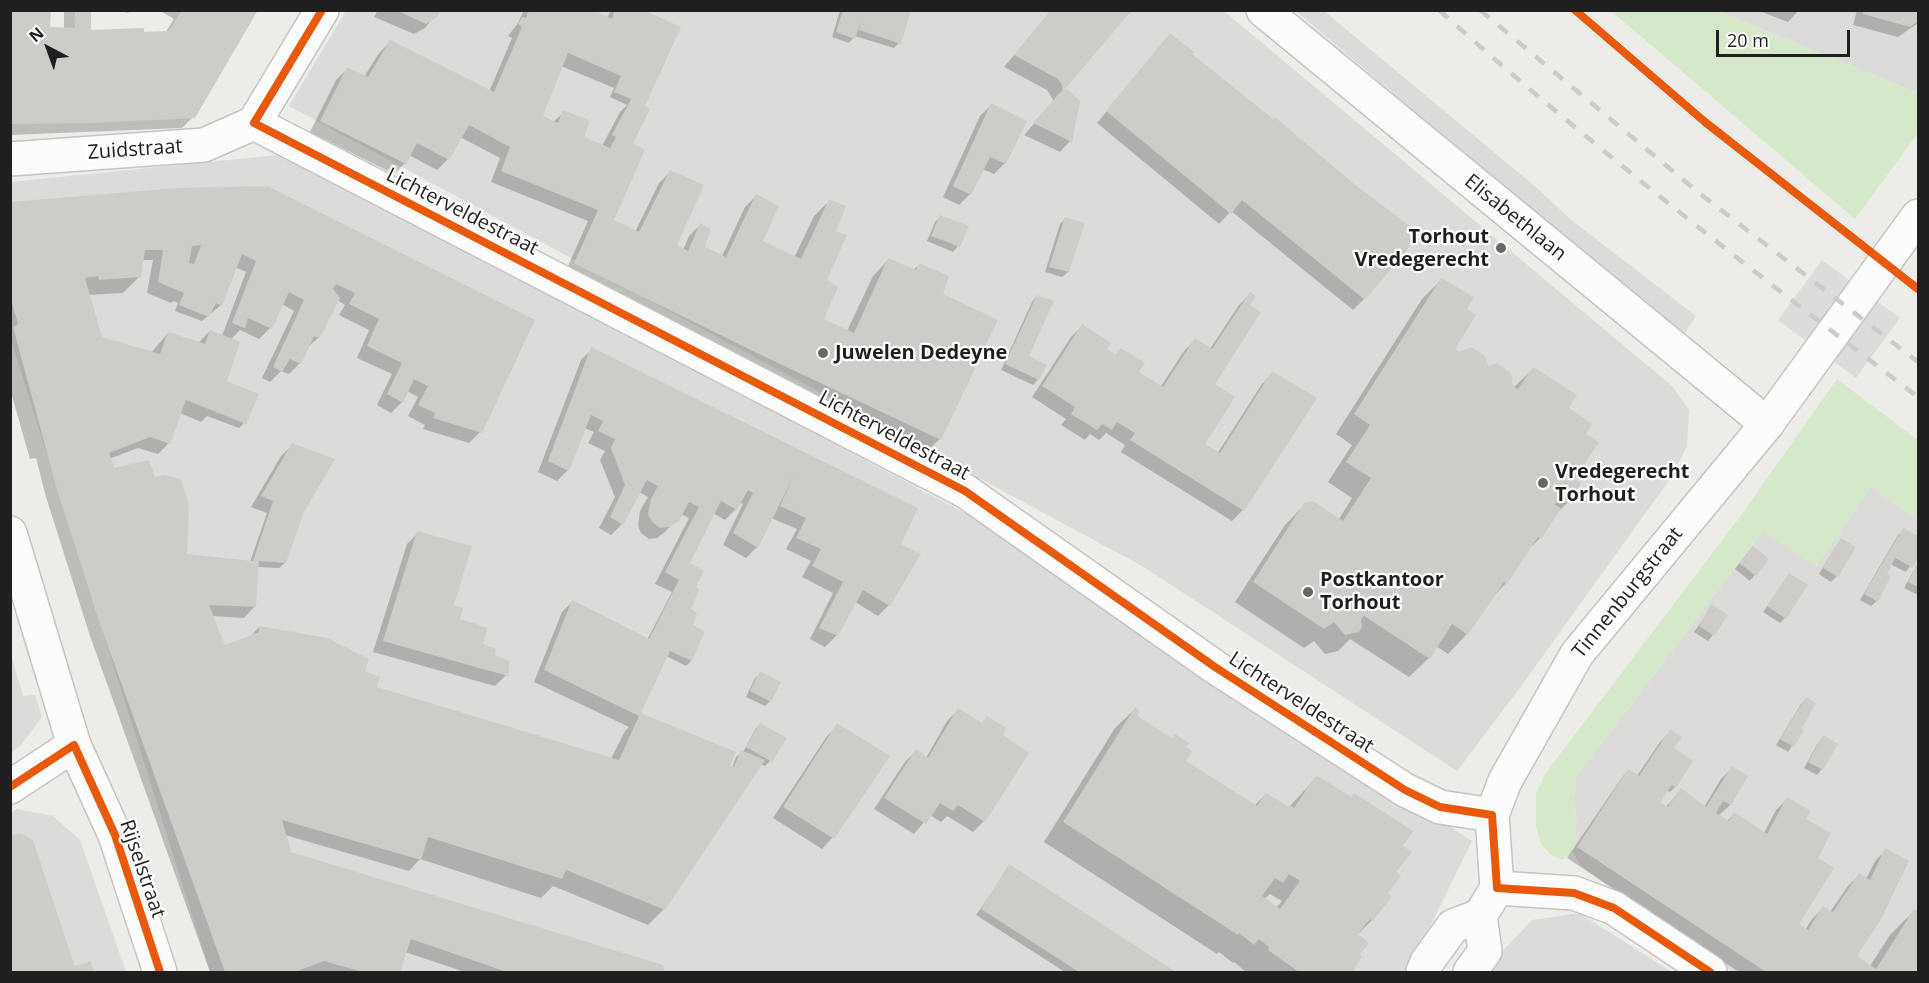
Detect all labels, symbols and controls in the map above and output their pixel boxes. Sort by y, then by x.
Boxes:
north arrow [18,18,78,78]
scale bar [1719,18,1852,56]
text: N [24,22,48,47]
text: 20 m [1727,28,1769,52]
street label: Zuidstraat [87,135,183,165]
street label: Lichterveldestraat [382,163,542,261]
street label: Elisabethlaan [1459,170,1571,266]
place label: Torhout Vredegerecht [1355,225,1489,272]
marker: Torhout Vredegerecht [1494,241,1508,255]
place label: Juwelen Dedeyne [835,341,1007,365]
marker: Juwelen Dedeyne [816,346,830,360]
street label: Lichterveldestraat [814,386,974,486]
place label: Vredegerecht Torhout [1555,460,1689,507]
marker: Vredegerecht Torhout [1536,476,1550,490]
street label: Tinnenburgstraat [1568,523,1688,663]
place label: Postkantoor Torhout [1320,568,1444,615]
marker: Postkantoor Torhout [1301,585,1315,599]
street label: Lichterveldestraat [1224,647,1378,759]
street label: Rijselstraat [114,817,170,921]

